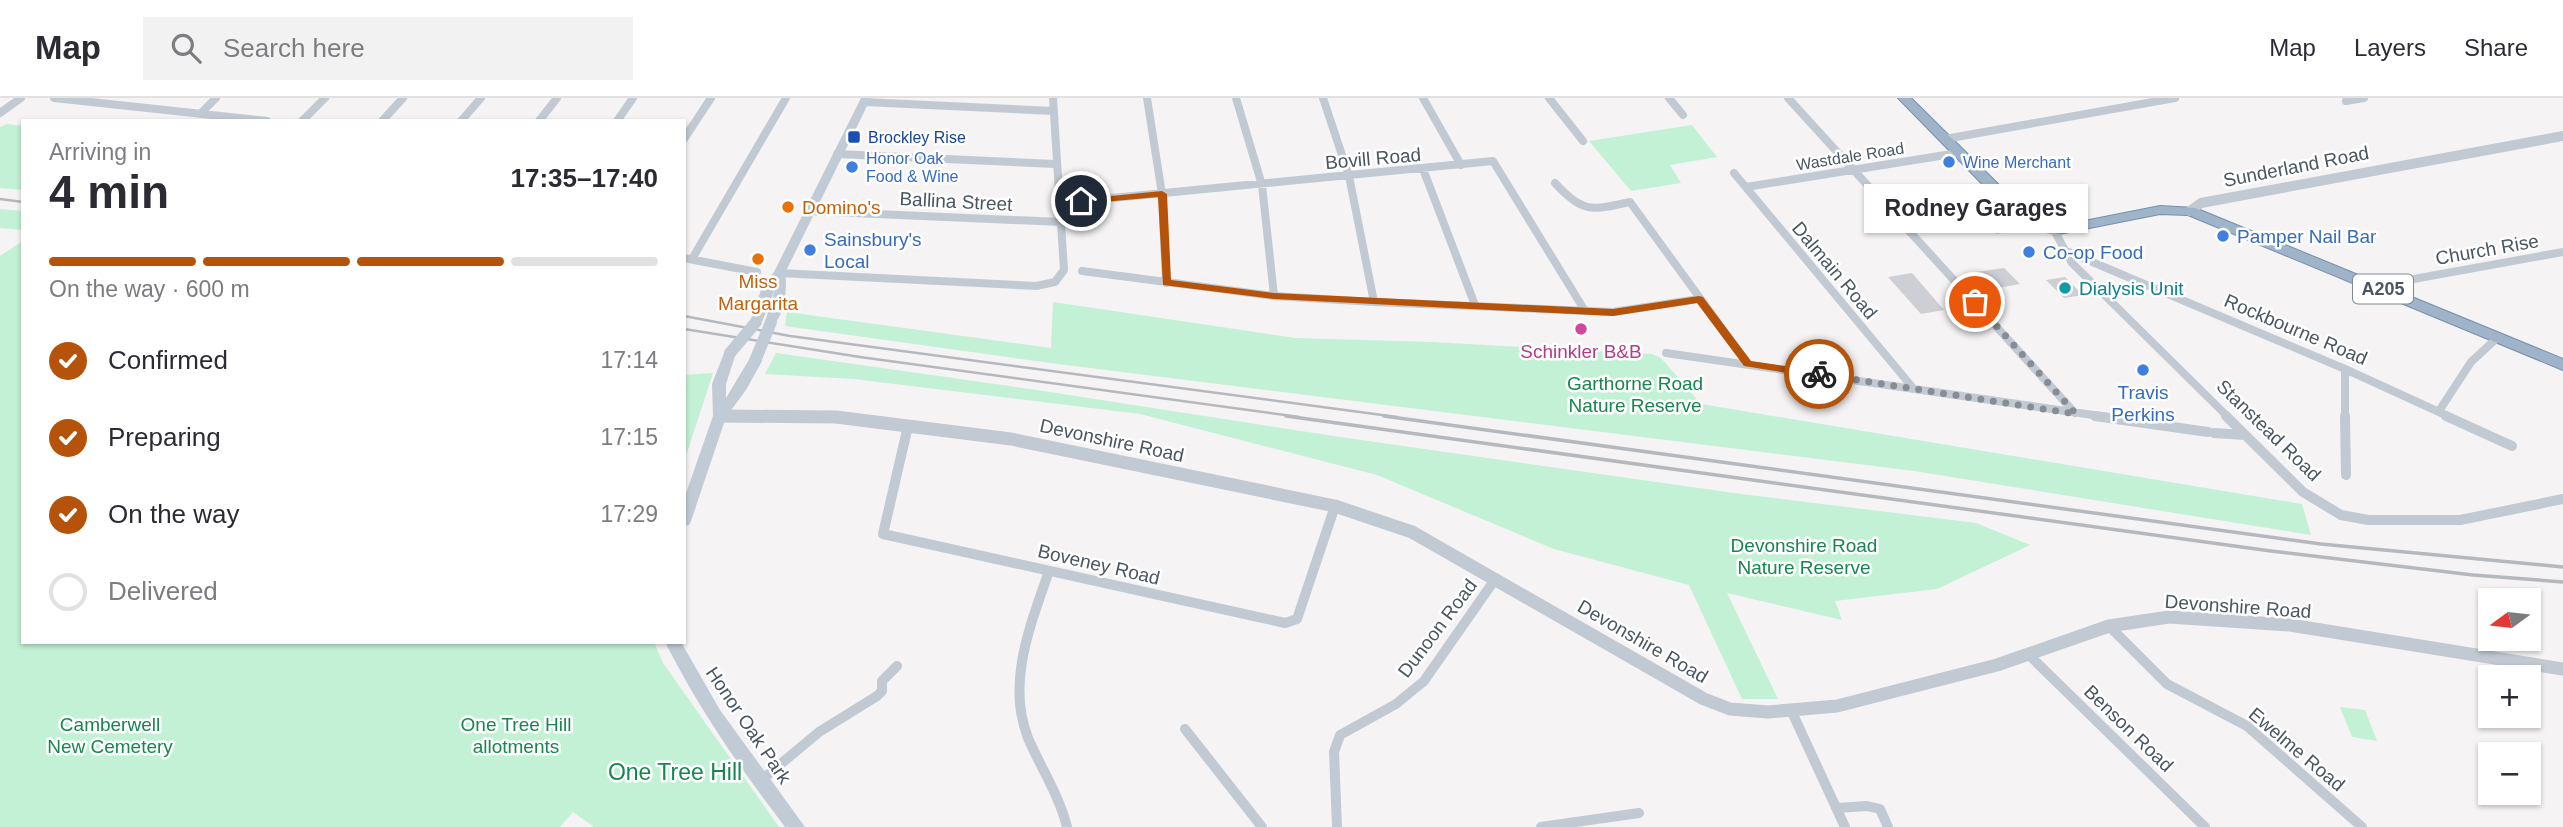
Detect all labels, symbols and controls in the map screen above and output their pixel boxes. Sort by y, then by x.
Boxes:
search box [143,17,633,80]
text: Map [35,29,101,66]
icon: search [167,29,205,67]
text: Search here [223,33,365,63]
text: Map [2269,34,2316,61]
text: Layers [2354,34,2426,61]
text: Share [2464,34,2528,61]
marker: Brockley Rise [846,129,862,145]
place label: Brockley Rise [868,129,966,146]
text: Arriving in [49,139,151,165]
street label: Wastdale Road [1795,140,1905,173]
street label: Sunderland Road [2222,142,2371,191]
street label: Bovill Road [1324,144,1422,173]
place label: Honor Oak Food & Wine [866,150,959,185]
marker: Wine Merchant [1941,154,1957,170]
place label: Wine Merchant [1963,154,2071,171]
marker: Honor Oak Food & Wine [844,159,860,175]
text: 17:35–17:40 [511,163,658,193]
text: 4 min [49,166,169,218]
pin [1051,171,1111,231]
icon: home [1062,182,1100,220]
callout: Rodney Garages [1863,183,2087,232]
street label: Ballina Street [899,188,1014,215]
text: Rodney Garages [1885,195,2067,221]
place label: Domino's [802,197,881,218]
marker: Domino's [780,199,796,215]
street label: Dalmain Road [1788,217,1881,323]
place label: Pamper Nail Bar [2237,226,2377,247]
marker: Pamper Nail Bar [2215,228,2231,244]
place label: Sainsbury's Local [824,229,922,272]
street label: Church Rise [2434,230,2540,269]
marker: Sainsbury's Local [802,242,818,258]
place label: Co-op Food [2043,242,2143,263]
marker: Co-op Food [2021,244,2037,260]
marker: Miss Margarita [750,251,766,267]
place label: Miss Margarita [718,271,799,314]
pin [1945,272,2005,332]
road number: A205 [2353,274,2413,304]
text: On the way · 600 m [49,276,250,302]
place label: Dialysis Unit [2079,278,2184,299]
marker: Dialysis Unit [2057,280,2073,296]
icon: bag [1956,283,1994,321]
street label: Rockbourne Road [2221,290,2370,369]
marker: Schinkler B&B [1573,321,1589,337]
courier [1784,339,1854,409]
place label: Schinkler B&B [1520,341,1642,362]
icon: check [49,342,87,380]
text: Confirmed [108,345,228,375]
text: 17:14 [600,347,658,373]
icon: bike [1800,355,1838,393]
marker: Travis Perkins [2135,362,2151,378]
park label: Garthorne Road Nature Reserve [1567,373,1703,416]
street label: Stanstead Road [2212,375,2325,485]
place label: Travis Perkins [2111,382,2175,425]
street label: Devonshire Road [1038,415,1186,466]
icon: check [49,419,87,457]
text: Preparing [108,422,221,452]
text: 17:15 [600,424,658,450]
icon: check [49,496,87,534]
text: On the way [108,499,240,529]
text: 17:29 [600,501,658,527]
park label: Devonshire Road Nature Reserve [1731,535,1877,578]
street label: Boveney Road [1036,540,1162,589]
street label: Dunoon Road [1394,575,1481,681]
text: Delivered [108,576,218,606]
north arrow [2478,588,2541,651]
map controls [2478,588,2541,805]
street label: Devonshire Road [2164,591,2312,622]
street label: Devonshire Road [1574,596,1712,687]
street label: Honor Oak Park [702,663,796,788]
button: + [2478,665,2541,728]
street label: Benson Road [2080,681,2177,776]
street label: Ewelme Road [2245,703,2349,795]
park label: Camberwell New Cemetery [47,714,173,757]
park label: One Tree Hill allotments [461,714,571,757]
button: − [2478,742,2541,805]
park label: One Tree Hill [608,759,742,785]

